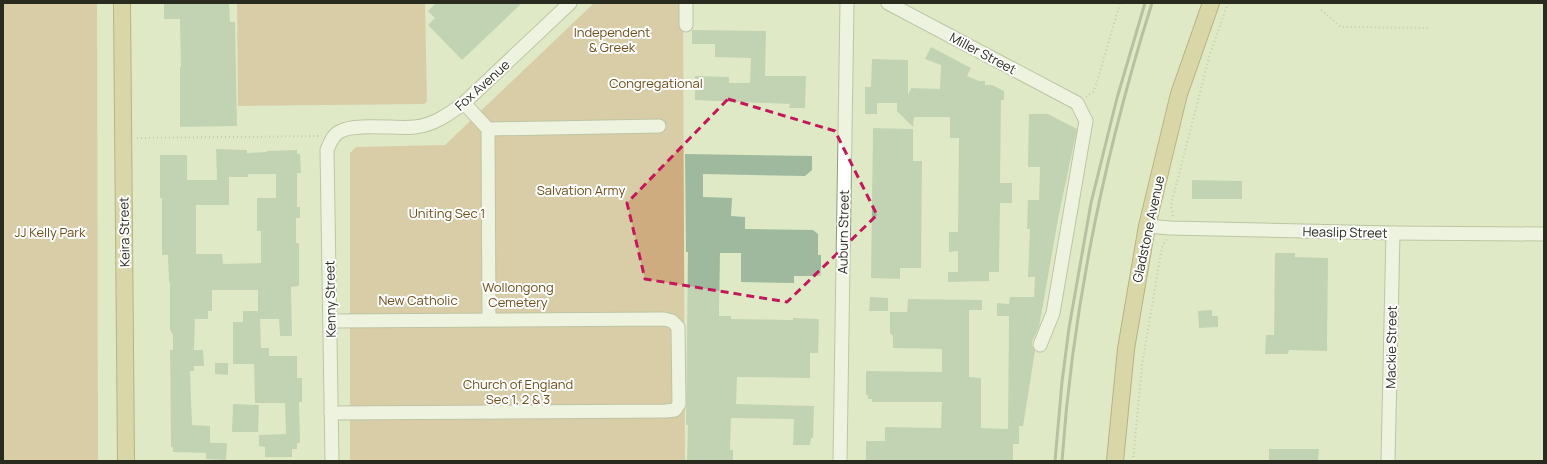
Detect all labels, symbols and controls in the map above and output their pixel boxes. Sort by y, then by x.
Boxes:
park label: Independent & Greek [574,23,650,56]
street label: Miller Street [946,28,1020,78]
street label: Fox Avenue [451,55,514,114]
park label: Congregational [609,74,703,92]
street label: Gladstone Avenue [1128,173,1168,284]
park label: Salvation Army [537,181,625,199]
street label: Auburn Street [833,190,853,274]
street label: Keira Street [114,197,134,267]
park label: Uniting Sec 1 [409,204,485,222]
street label: Heaslip Street [1302,222,1388,242]
park label: JJ Kelly Park [15,223,86,241]
street label: Kenny Street [320,260,340,338]
park label: Wollongong Cemetery [482,278,554,311]
park label: New Catholic [378,291,458,309]
street label: Mackie Street [1381,305,1401,389]
park label: Church of England Sec 1, 2 & 3 [463,375,573,408]

